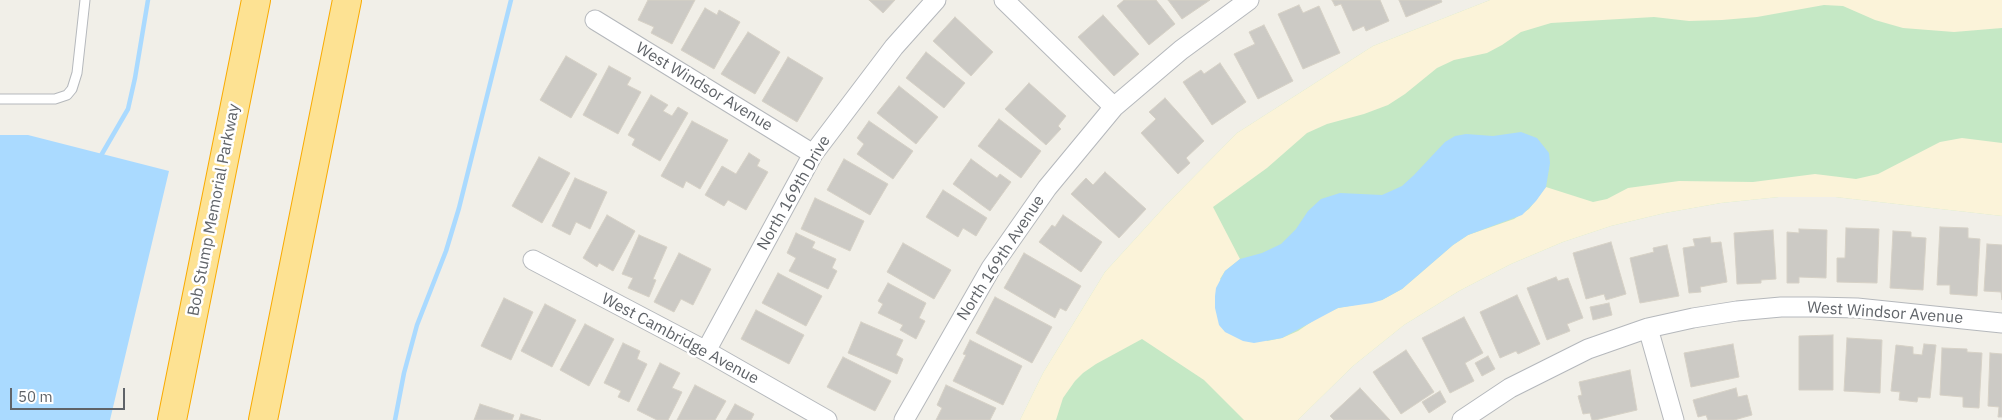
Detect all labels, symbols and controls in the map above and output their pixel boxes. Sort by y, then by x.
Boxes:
street label: West Windsor Avenue [632,39,776,135]
street label: Bob Stump Memorial Parkway [184,102,244,318]
street label: North 169th Drive [753,132,835,254]
street label: North 169th Avenue [953,192,1049,324]
street label: West Cambridge Avenue [598,289,762,389]
street label: West Windsor Avenue [1806,298,1964,328]
scale bar [12,378,128,410]
text: 50 m [18,387,53,406]

